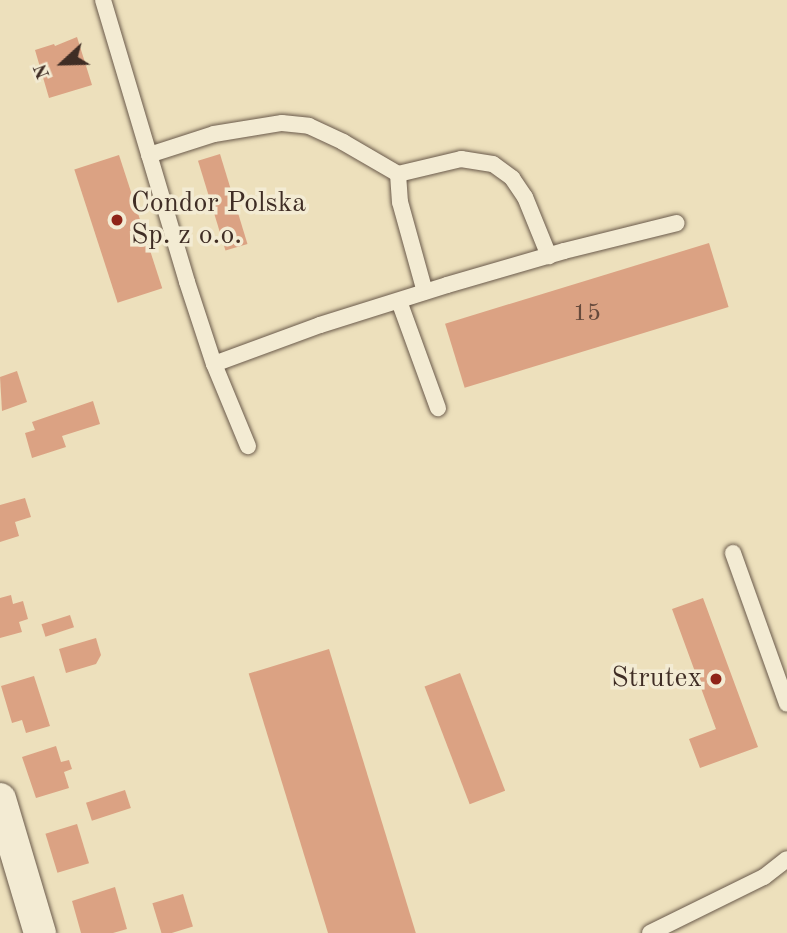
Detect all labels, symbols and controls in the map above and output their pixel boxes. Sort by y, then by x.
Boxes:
north arrow [28,28,98,98]
text: N [32,61,55,81]
place label: Condor Polska Sp. z o.o. [131,187,306,253]
marker: Condor Polska Sp. z o.o. [109,212,125,228]
house number: 15 [573,301,601,329]
place label: Strutex [611,662,702,696]
marker: Strutex [708,671,724,687]

